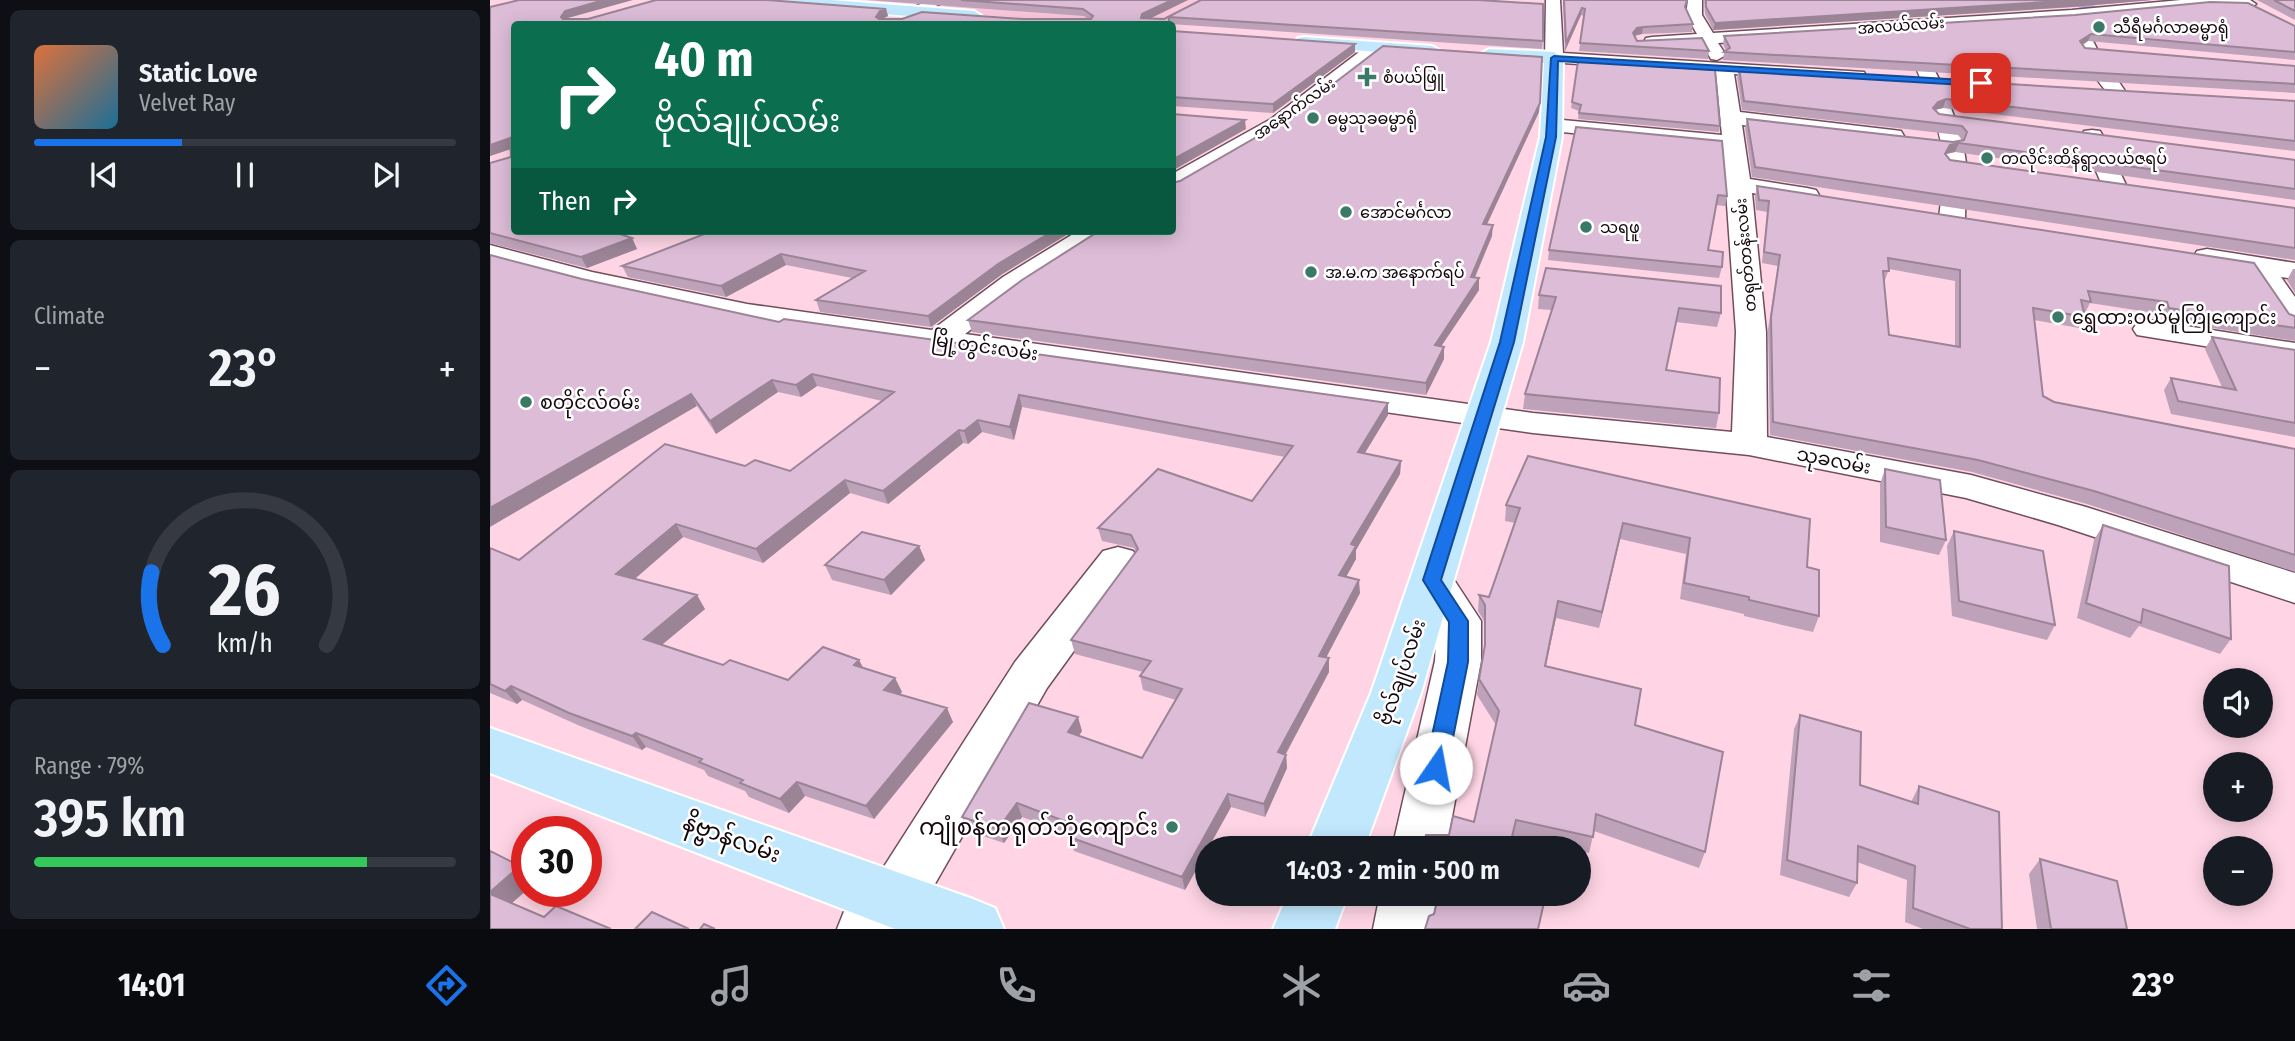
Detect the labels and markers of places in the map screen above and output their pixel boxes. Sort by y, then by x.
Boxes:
place label: သီရီမင်္ဂလာဓမ္မာရုံ [2113,16,2229,42]
marker: သီရီမင်္ဂလာဓမ္မာရုံ [2091,19,2107,35]
pin [1951,53,2011,113]
place label: စံပယ်ဖြူ [1383,66,1445,91]
marker: စံပယ်ဖြူ [1357,67,1377,87]
place label: ဓမ္မသုခဓမ္မာရုံ [1327,109,1417,133]
marker: ဓမ္မသုခဓမ္မာရုံ [1305,110,1321,126]
place label: တလိုင်းထိန်ရွာလယ်ဇရပ် [2001,147,2167,173]
marker: တလိုင်းထိန်ရွာလယ်ဇရပ် [1979,150,1995,166]
place label: အောင်မင်္ဂလာ [1360,201,1451,222]
marker: အောင်မင်္ဂလာ [1338,204,1354,220]
place label: သရဖူ [1600,218,1640,242]
marker: သရဖူ [1578,219,1594,235]
place label: အ.မ.က အနောက်ရပ် [1325,261,1465,286]
marker: အ.မ.က အနောက်ရပ် [1303,264,1319,280]
place label: ရွှေထားဝယ်မူကြိုကျောင်း [2072,303,2277,334]
marker: ရွှေထားဝယ်မူကြိုကျောင်း [2050,309,2066,325]
place label: စတိုင်လ်ဝမ်း [540,388,640,419]
marker: စတိုင်လ်ဝမ်း [518,394,534,410]
place label: ကျုံစန်တရုတ်ဘုံကျောင်း [919,811,1158,846]
marker: ကျုံစန်တရုတ်ဘုံကျောင်း [1164,819,1180,835]

